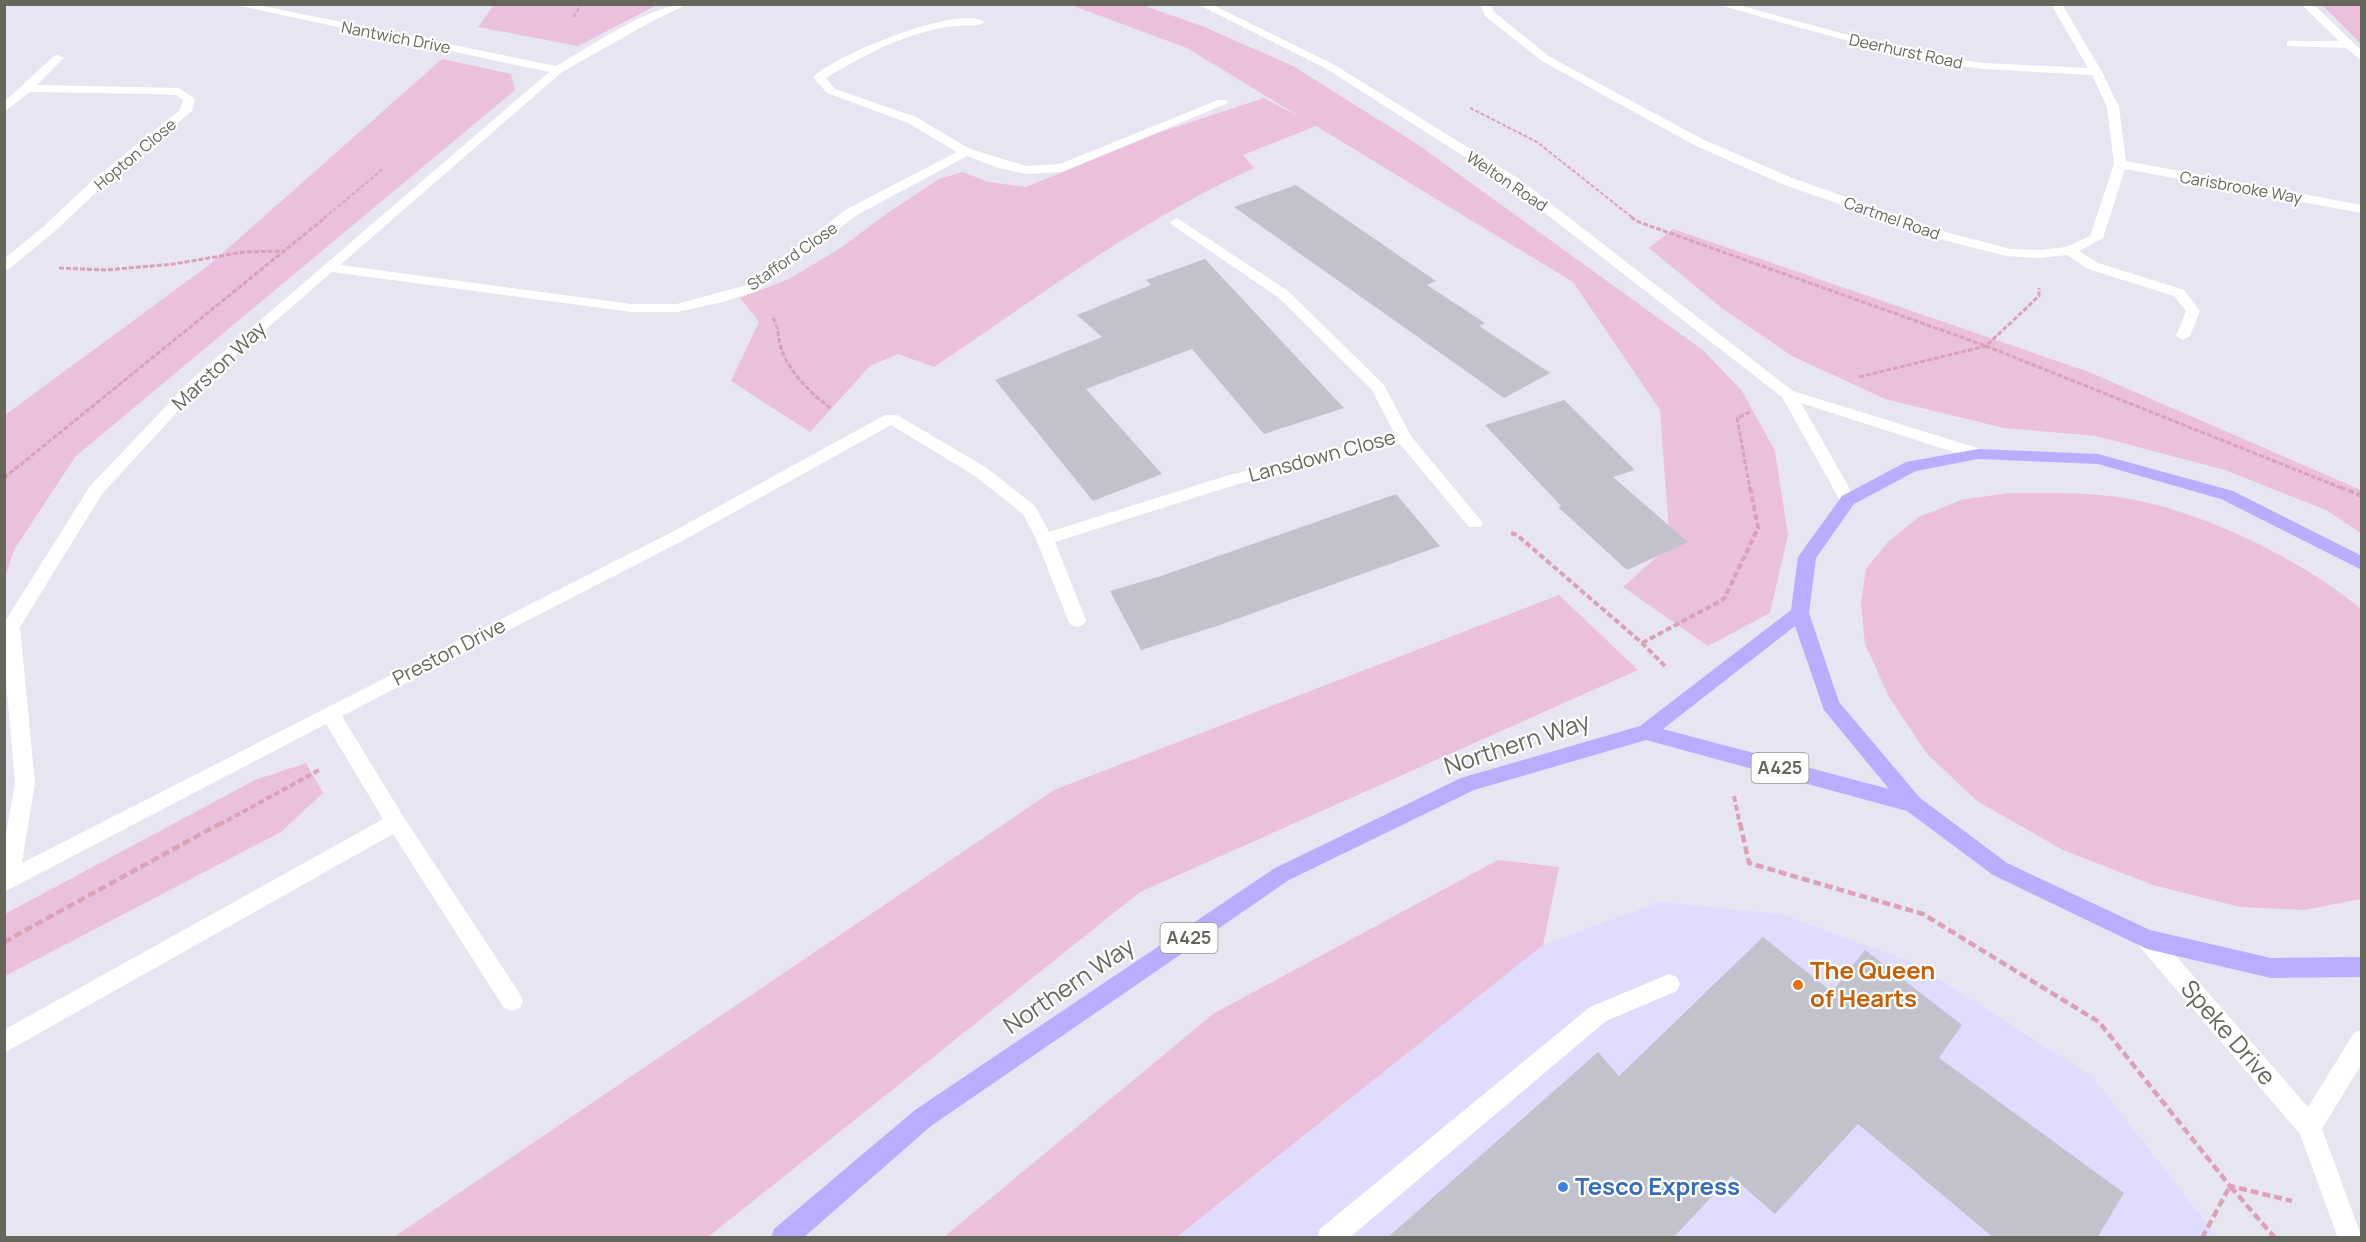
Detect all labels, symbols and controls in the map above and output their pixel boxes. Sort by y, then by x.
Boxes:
street label: Nantwich Drive [340,16,452,58]
street label: Deerhurst Road [1847,28,1965,74]
street label: Hopton Close [89,113,181,195]
street label: Welton Road [1462,146,1552,216]
street label: Carisbrooke Way [2178,165,2304,209]
street label: Cartmel Road [1841,191,1943,245]
street label: Stafford Close [742,217,842,295]
street label: Marston Way [166,315,272,416]
street label: Lansdown Close [1245,423,1398,488]
street label: Preston Drive [388,612,510,692]
street label: Northern Way [1439,703,1594,782]
road number: A425 [1752,753,1808,783]
road number: A425 [1160,923,1218,953]
street label: Northern Way [996,929,1140,1041]
place label: The Queen of Hearts [1810,953,1935,1014]
street label: Speke Drive [2174,972,2284,1092]
marker: The Queen of Hearts [1791,978,1805,992]
place label: Tesco Express [1575,1169,1740,1202]
marker: Tesco Express [1556,1180,1570,1194]

